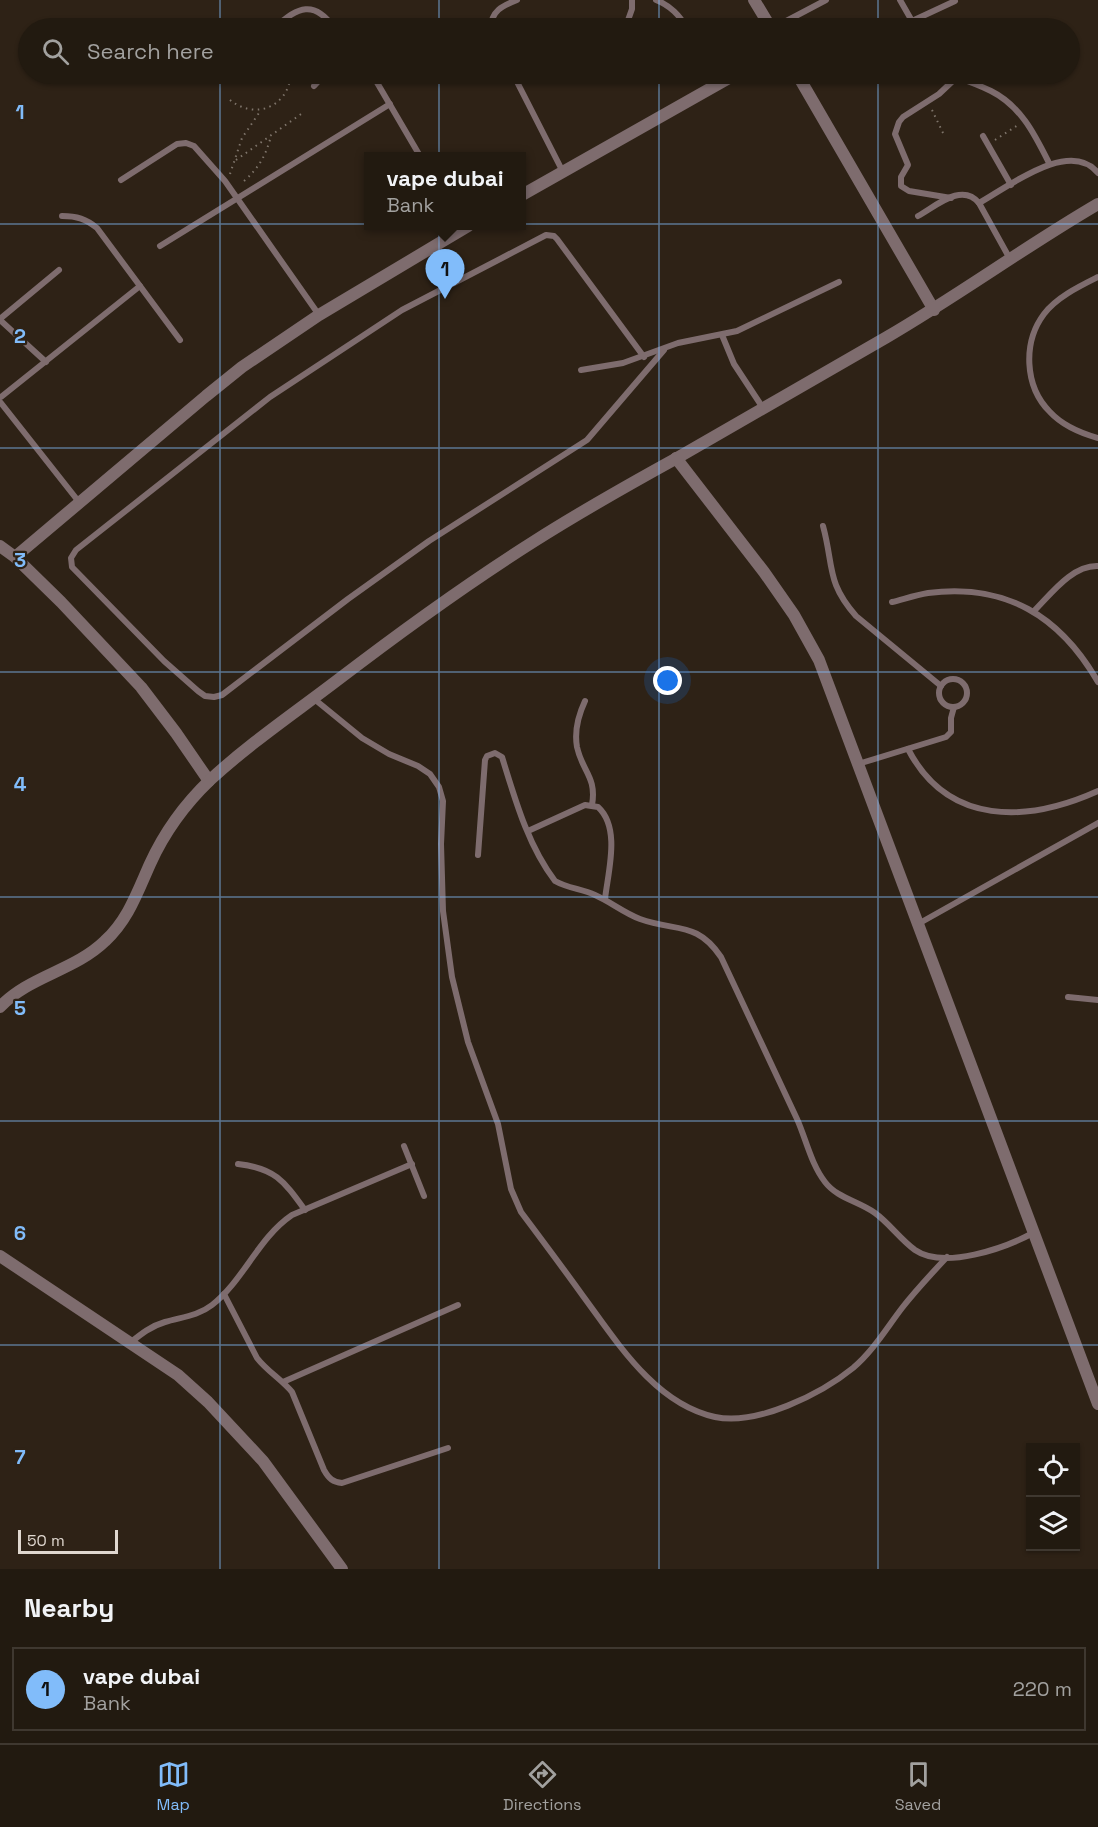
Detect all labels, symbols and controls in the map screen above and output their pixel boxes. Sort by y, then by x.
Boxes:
search box [18,18,1080,84]
icon: search [39,35,72,68]
text: Search here [87,37,214,65]
text: 1 [15,99,25,125]
popup [364,152,526,230]
text: vape dubai [386,164,504,192]
text: Bank [386,192,434,218]
pin: 1 [426,250,464,299]
text: 2 [14,323,26,349]
text: 3 [14,547,26,573]
your location [653,666,682,695]
text: 4 [14,771,27,797]
text: 5 [14,995,26,1021]
text: 6 [14,1220,26,1246]
map controls [1026,1443,1080,1551]
button: locate [1026,1443,1080,1497]
text: 7 [14,1444,26,1470]
button: layers [1026,1497,1080,1551]
scale bar [18,1527,118,1554]
text: 50 m [27,1530,65,1551]
text: Nearby [24,1591,114,1625]
text: vape dubai [83,1662,200,1690]
text: 1 [41,1676,50,1702]
text: 220 m [1013,1676,1072,1702]
text: Bank [83,1690,131,1716]
tab: Map [157,1758,190,1815]
tab: Directions [503,1758,582,1815]
tab: Saved [895,1758,941,1815]

